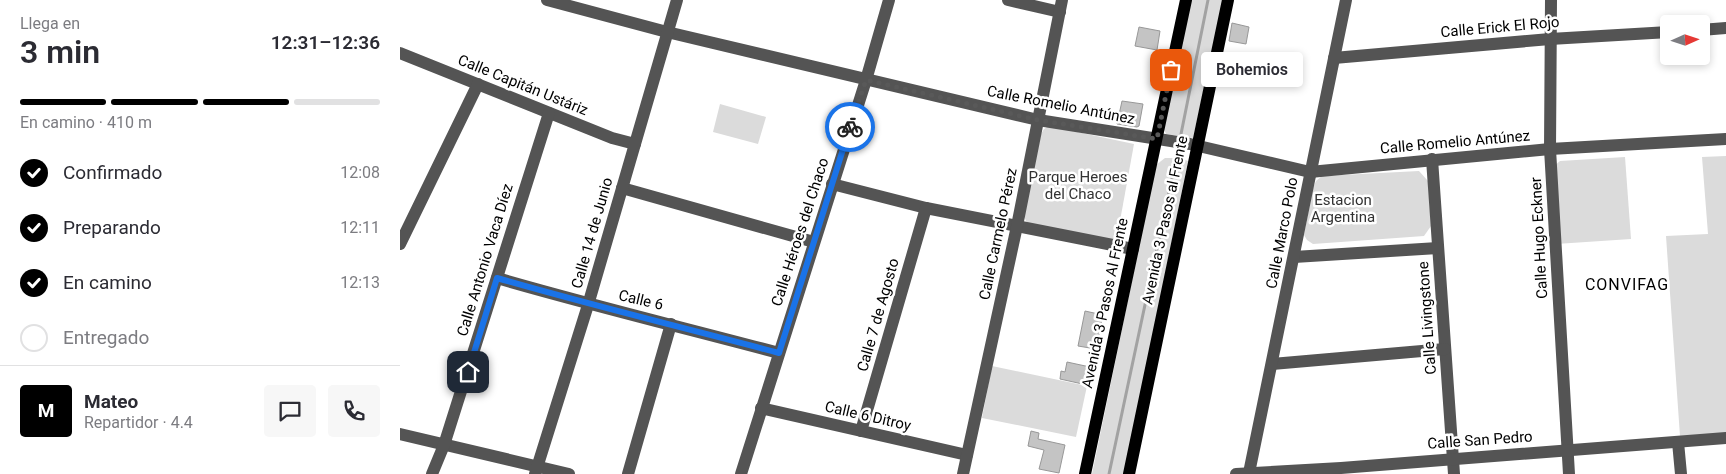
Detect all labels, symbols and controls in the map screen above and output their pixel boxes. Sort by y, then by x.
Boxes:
street label: Calle Erick El Rojo [1440,13,1560,41]
text: Llega en [20,14,80,33]
north arrow [1660,15,1710,65]
map controls [1660,15,1710,65]
text: 12:31–12:36 [271,31,380,54]
text: 3 min [20,33,100,71]
pin [1150,49,1192,91]
street label: Calle Capitán Ustáriz [455,51,591,119]
callout: Bohemios [1201,52,1304,88]
icon: bag [1157,56,1185,84]
text: Bohemios [1216,60,1288,79]
street label: Calle Romelio Antúnez [986,82,1136,128]
courier [825,102,875,152]
text: En camino · 410 m [20,113,152,132]
icon: bike [836,113,864,141]
street label: Calle Romelio Antúnez [1379,126,1531,158]
street label: Avenida 3 Pasos al Frente [1138,134,1192,306]
street label: Calle Héroes del Chaco [768,156,832,308]
icon: check [20,159,48,187]
text: Confirmado [63,161,162,184]
text: 12:08 [340,163,380,182]
street label: Calle Carmelo Pérez [975,166,1021,302]
park label: Parque Heroes del Chaco [1029,168,1127,203]
street label: Calle 14 de Junio [568,175,616,291]
street label: Calle Marco Polo [1262,176,1302,290]
street label: Calle Hugo Eckner [1527,177,1551,299]
street label: Calle Antonio Vaca Díez [453,182,517,338]
park label: Estacion Argentina [1311,191,1375,226]
icon: check [20,214,48,242]
text: Preparando [63,216,161,239]
street label: Avenida 3 Pasos Al Frente [1078,216,1132,390]
text: 12:11 [340,218,380,237]
street label: Calle 7 de Agosto [853,256,903,374]
street label: Calle Livingstone [1414,261,1440,375]
icon: check [20,269,48,297]
text: En camino [63,271,152,294]
text: 12:13 [340,273,380,292]
district label: CONVIFAG [1585,275,1669,294]
street label: Calle 6 [617,286,665,314]
text: Entregado [63,326,149,349]
pin [447,351,489,393]
icon: home [454,358,482,386]
button: chat [264,385,316,437]
button: phone [328,385,380,437]
text: Mateo [84,390,138,413]
street label: Calle 6 Ditroy [823,397,913,435]
text: M [38,399,54,422]
text: Repartidor · 4.4 [84,413,193,432]
street label: Calle San Pedro [1427,427,1533,453]

